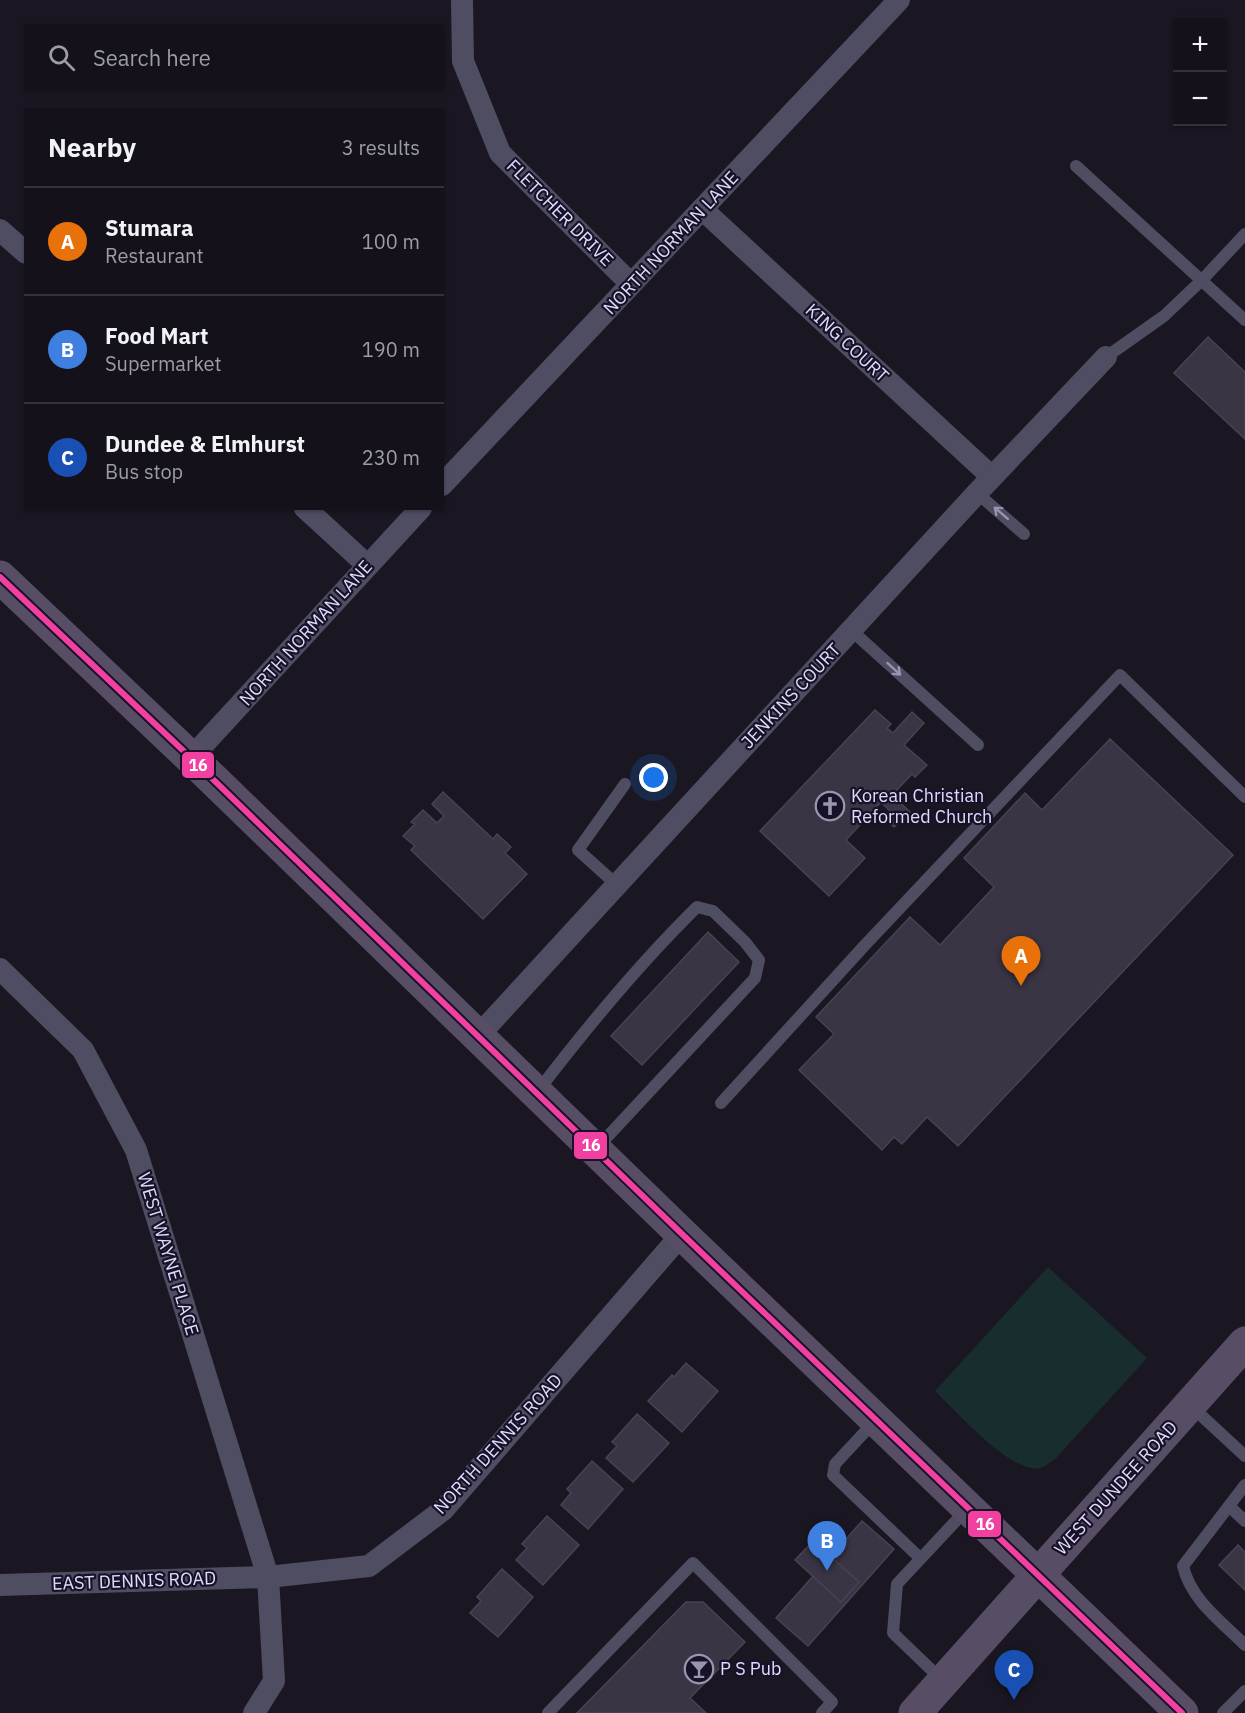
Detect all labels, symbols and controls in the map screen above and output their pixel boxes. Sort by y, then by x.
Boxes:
map controls [1173,18,1227,126]
button: + [1173,18,1227,72]
search box [24,24,444,90]
icon: search [45,41,78,74]
text: Search here [93,43,211,72]
button: − [1173,72,1227,126]
text: Nearby [48,130,136,164]
text: 3 results [342,134,420,161]
street label: FLETCHER DRIVE [502,154,619,271]
street label: NORTH NORMAN LANE [598,166,743,319]
text: Stumara [105,213,193,242]
text: A [61,228,74,255]
text: 100 m [362,228,420,255]
text: Restaurant [105,242,203,269]
street label: KING COURT [801,298,894,387]
text: Food Mart [105,321,209,350]
text: B [61,336,74,363]
text: 190 m [362,336,420,363]
text: Supermarket [105,350,222,377]
text: Dundee & Elmhurst [105,429,305,458]
text: C [61,444,74,471]
text: 230 m [362,444,420,471]
text: Bus stop [105,458,183,485]
one-way arrow [994,506,1009,520]
street label: NORTH NORMAN LANE [234,555,377,710]
street label: JENKINS COURT [736,638,845,753]
one-way arrow [887,662,902,676]
line badge: 16 [181,751,215,779]
text: 16 [188,755,208,775]
your location [639,763,668,792]
place label: Korean Christian Reformed Church [851,784,992,828]
church icon: Korean Christian Reformed Church [814,790,846,822]
pin: A [1002,936,1040,986]
line badge: 16 [573,1131,608,1160]
text: 16 [581,1135,601,1155]
street label: WEST WAYNE PLACE [133,1170,204,1338]
street label: NORTH DENNIS ROAD [428,1369,567,1519]
street label: WEST DUNDEE ROAD [1049,1416,1182,1560]
line badge: 16 [967,1510,1002,1538]
text: 16 [975,1514,995,1534]
pin: B [808,1522,846,1571]
street label: EAST DENNIS ROAD [52,1566,216,1595]
pin: C [994,1650,1034,1700]
bar icon: P S Pub [683,1653,715,1685]
place label: P S Pub [720,1657,781,1680]

